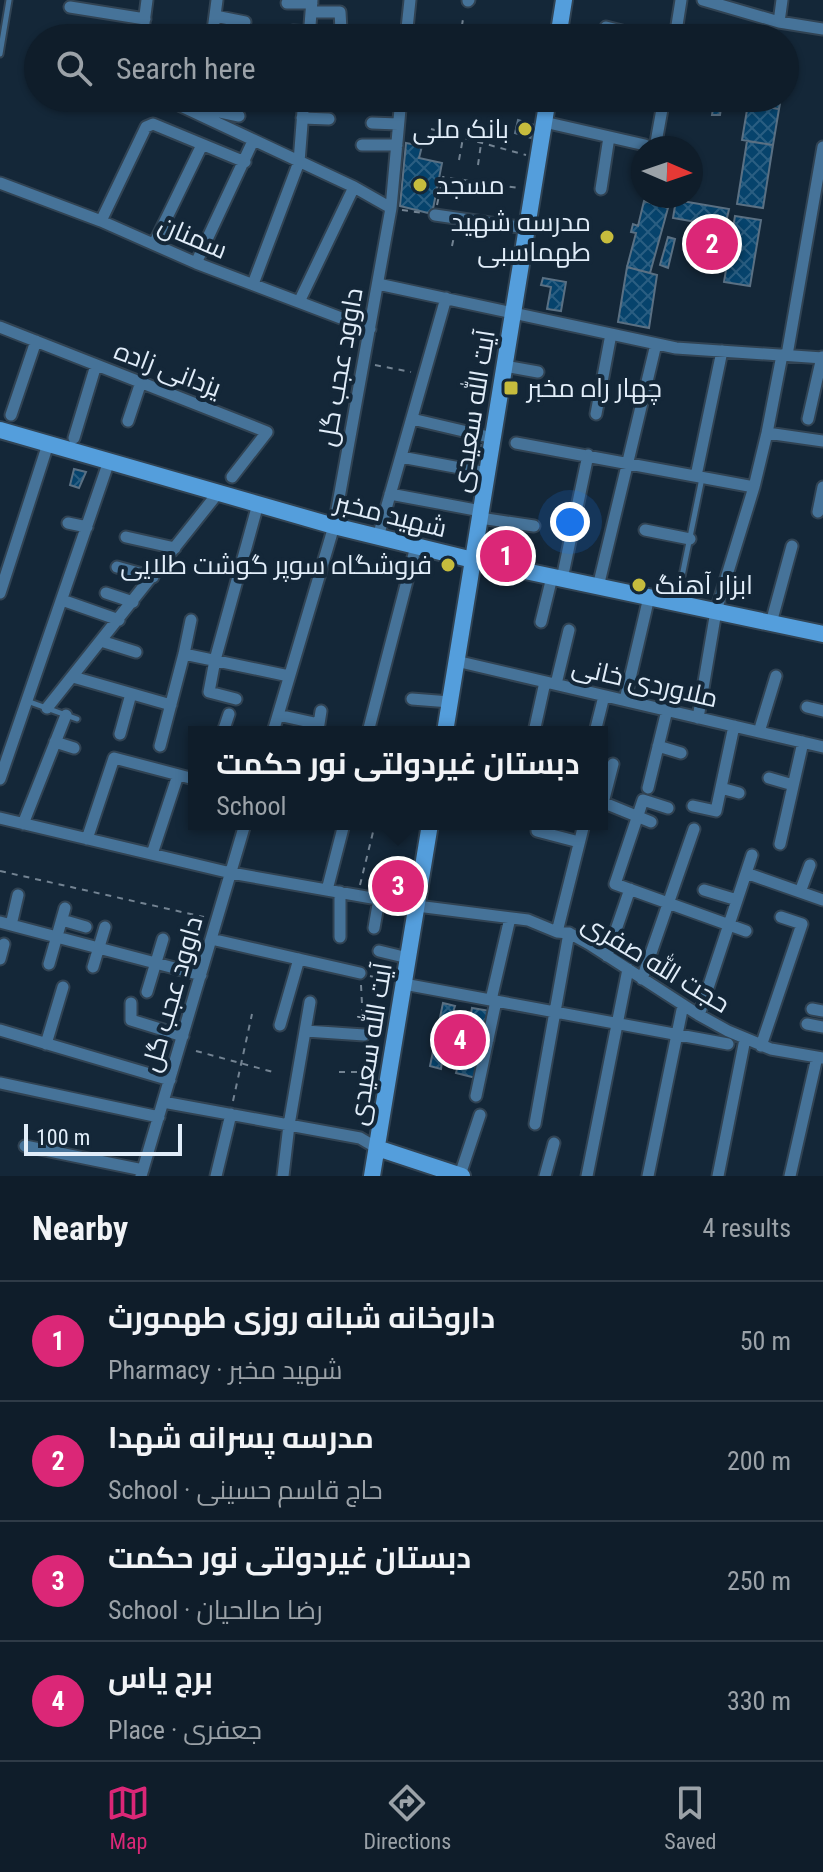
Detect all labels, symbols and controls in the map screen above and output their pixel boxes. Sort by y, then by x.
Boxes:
search box [24,24,799,112]
icon: search [52,46,96,90]
text: Search here [116,51,256,86]
place label: بانک ملی [413,114,509,145]
marker: بانک ملی [516,120,534,138]
north arrow [631,136,703,208]
place label: مسجد [436,170,505,200]
marker: مسجد [411,176,429,194]
place label: مدرسه شهید طهماسبی [451,207,591,268]
street label: سمنان [154,209,232,265]
pin: 2 [686,214,738,274]
marker: مدرسه شهید طهماسبی [598,228,616,246]
street label: داوود عجب گل [311,285,370,449]
street label: آیت الله سعیدی [443,327,501,495]
street label: یزدانی زاده [110,335,226,404]
place label: چهار راه مخبر [525,373,662,405]
marker: چهار راه مخبر [502,379,520,397]
street label: شهید مخبر [330,486,450,544]
your location [550,502,590,542]
pin: 1 [480,526,532,586]
place label: فروشگاه سوپر گوشت طلایی [120,550,432,582]
marker: فروشگاه سوپر گوشت طلایی [439,556,457,574]
place label: ابزار آهنگ [655,570,753,600]
marker: ابزار آهنگ [630,576,648,594]
street label: ملاوردی خانی [569,651,721,714]
popup [188,726,608,830]
text: دبستان غیردولتی نور حکمت [216,746,580,781]
text: School [216,791,286,821]
pin: 3 [372,856,424,916]
street label: حجت الله صفری [577,905,736,1019]
street label: داوود عجب گل [135,913,209,1076]
street label: آیت الله سعیدی [340,960,398,1128]
pin: 4 [434,1010,486,1070]
scale bar [24,1120,182,1156]
text: 100 m [36,1125,90,1150]
text: Nearby [32,1208,128,1248]
text: 4 results [702,1213,791,1243]
text: داروخانه شبانه روزی طهمورث [108,1300,495,1335]
text: 1 [51,1326,65,1356]
text: 50 m [740,1326,791,1356]
text: Pharmacy · شهید مخبر [108,1355,342,1385]
text: مدرسه پسرانه شهدا [108,1420,374,1455]
text: 2 [51,1446,65,1476]
text: 200 m [727,1446,791,1476]
text: School · حاج قاسم حسینی [108,1475,383,1505]
text: دبستان غیردولتی نور حکمت [108,1540,471,1575]
text: 3 [51,1566,65,1596]
text: 250 m [727,1566,791,1596]
text: School · رضا صالحیان [108,1595,323,1625]
text: برج یاس [108,1660,213,1695]
text: 4 [51,1686,65,1716]
text: 330 m [727,1686,791,1716]
text: Place · جعفری [108,1715,262,1745]
tab: Map [106,1781,150,1854]
tab: Directions [363,1781,451,1854]
tab: Saved [664,1781,717,1854]

